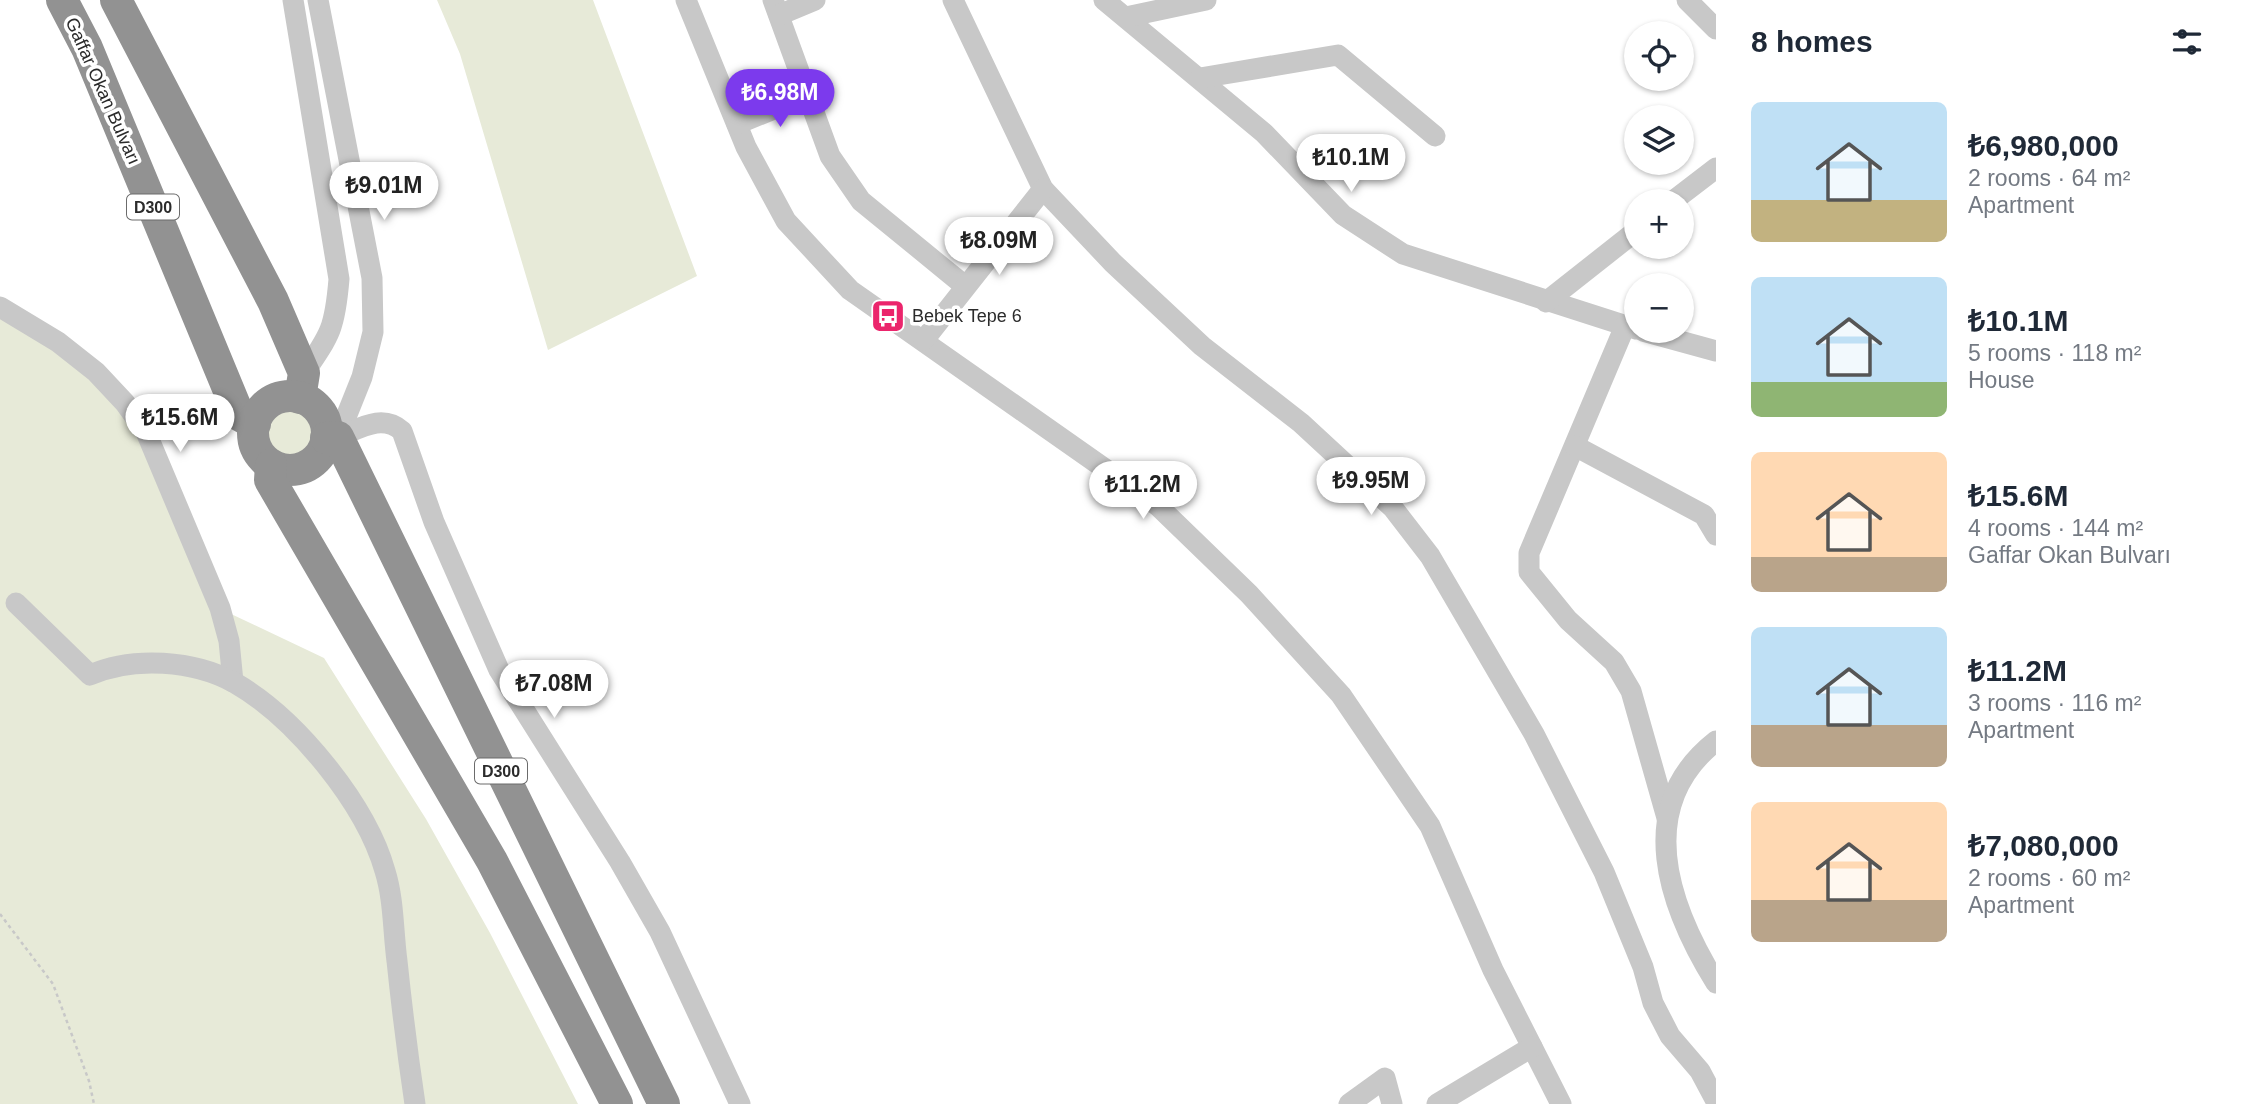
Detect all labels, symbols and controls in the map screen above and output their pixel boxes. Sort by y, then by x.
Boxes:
street label: Gaffar Okan Bulvarı [62,14,144,168]
map controls [1624,21,1694,343]
button: locate [1624,21,1694,91]
icon: filters [2168,23,2206,61]
text: 8 homes [1751,25,1873,58]
pin: ₺6.98M [723,69,837,129]
text: ₺6.98M [741,79,819,105]
button: layers [1624,105,1694,175]
text: ₺6,980,000 [1968,129,2119,162]
icon: home [1807,130,1891,214]
pin: ₺10.1M [1294,134,1408,194]
text: ₺10.1M [1312,144,1390,170]
pin: ₺9.01M [327,162,441,222]
text: 2 rooms · 64 m² [1968,165,2130,191]
text: ₺9.01M [345,172,423,198]
button: + [1624,189,1694,259]
text: Apartment [1968,192,2074,218]
road number: D300 [127,195,179,220]
pin: ₺8.09M [942,218,1056,277]
text: ₺8.09M [960,227,1038,253]
button: − [1624,273,1694,343]
bus stop icon: Bebek Tepe 6 [869,297,907,335]
text: ₺10.1M [1968,304,2069,337]
icon: home [1807,305,1891,389]
place label: Bebek Tepe 6 [912,306,1022,326]
text: 5 rooms · 118 m² [1968,340,2141,366]
text: House [1968,367,2034,393]
pin: ₺15.6M [123,394,237,454]
text: ₺15.6M [141,404,219,430]
pin: ₺9.95M [1314,458,1428,517]
pin: ₺11.2M [1086,462,1200,521]
text: ₺9.95M [1332,467,1410,493]
text: ₺11.2M [1105,471,1181,497]
text: ₺15.6M [1968,479,2069,512]
icon: home [1807,480,1891,564]
text: 4 rooms · 144 m² [1968,515,2143,541]
text: Gaffar Okan Bulvarı [1968,542,2171,568]
text: ₺11.2M [1968,654,2067,687]
icon: home [1807,655,1891,739]
pin: ₺7.08M [497,660,611,720]
text: ₺7.08M [515,670,593,696]
text: 3 rooms · 116 m² [1968,690,2141,716]
text: Apartment [1968,717,2074,743]
road number: D300 [475,758,527,784]
text: ₺7,080,000 [1968,829,2119,862]
icon: home [1807,830,1891,914]
text: 2 rooms · 60 m² [1968,865,2130,891]
text: Apartment [1968,892,2074,918]

